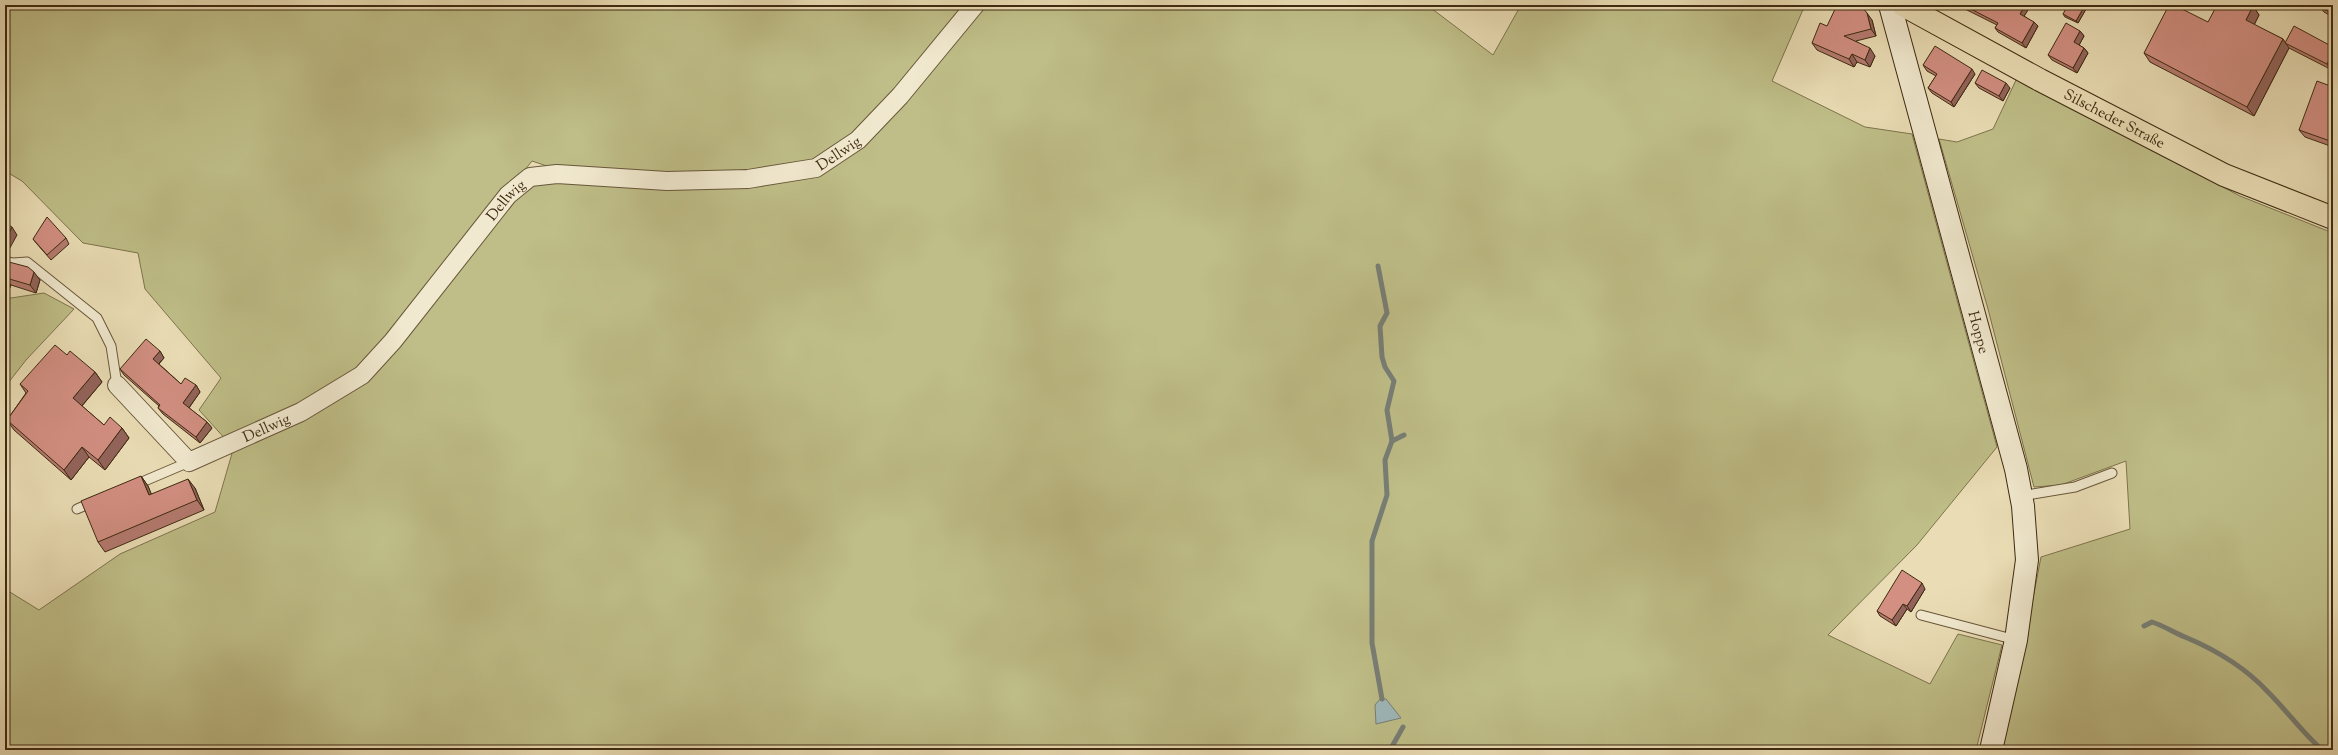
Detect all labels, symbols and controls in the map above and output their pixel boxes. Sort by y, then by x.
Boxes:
street label: Silscheder Straße [2059,85,2168,155]
street label: Dellwig [813,132,866,177]
street label: Dellwig [482,176,531,226]
street label: Hoppe [1962,309,1993,356]
street label: Dellwig [240,409,294,449]

